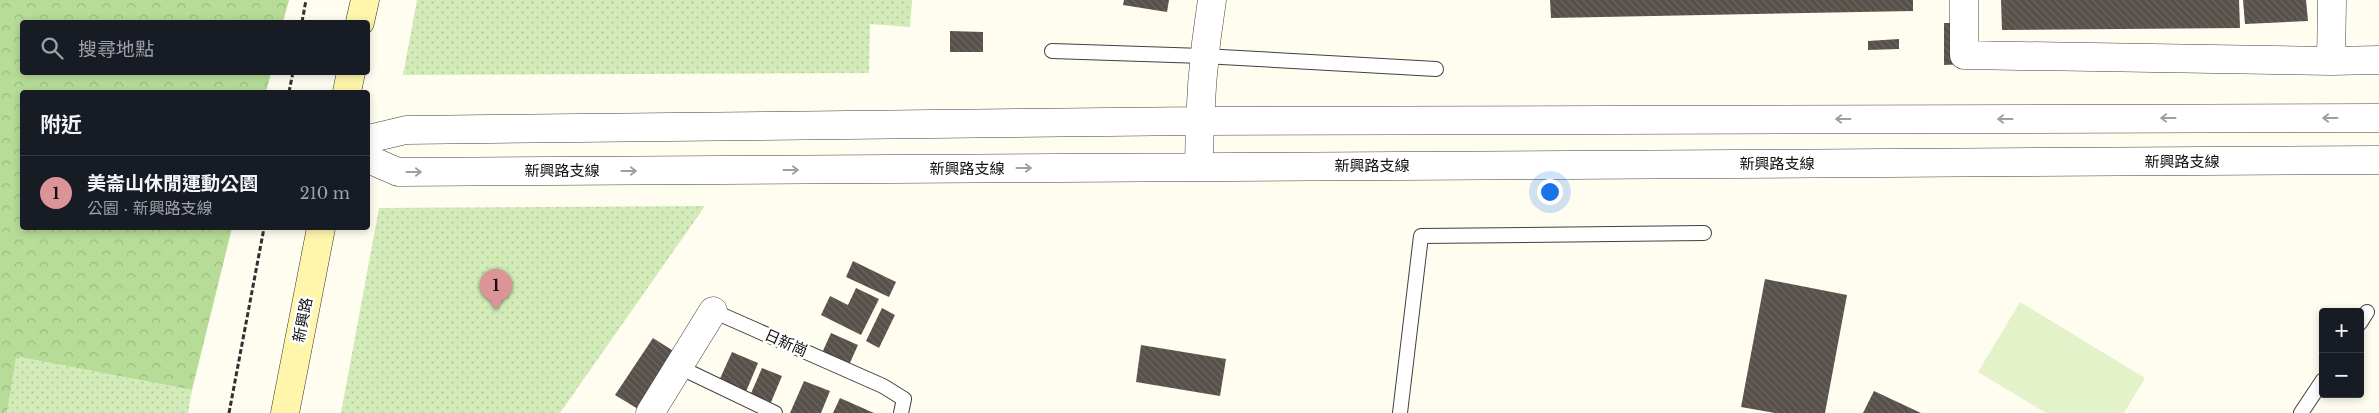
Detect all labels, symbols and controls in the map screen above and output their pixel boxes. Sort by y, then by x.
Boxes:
search box [20,20,370,75]
icon: search [38,34,66,62]
text: 搜尋地點 [78,38,154,61]
text: 附近 [40,112,82,138]
one-way arrow [2160,113,2176,123]
one-way arrow [2323,113,2339,123]
one-way arrow [1835,114,1852,124]
one-way arrow [1998,114,2014,124]
street label: 新興路支線 [2144,152,2220,171]
street label: 新興路支線 [1739,154,1815,173]
street label: 新興路支線 [1334,156,1410,175]
street label: 新興路支線 [929,159,1005,178]
street label: 新興路支線 [524,161,600,180]
one-way arrow [1015,163,1031,173]
one-way arrow [782,165,799,175]
one-way arrow [620,166,636,176]
one-way arrow [405,167,421,177]
text: 美崙山休閒運動公園 [87,172,258,195]
your location [1537,179,1563,205]
text: 1 [53,183,59,203]
text: 210 m [300,183,350,203]
text: 公園 · 新興路支線 [87,198,213,218]
pin: 1 [480,269,512,310]
street label: 新興路 [289,296,316,344]
map controls [2319,308,2364,398]
button: + [2319,308,2364,353]
street label: 日新崗 [762,325,811,360]
button: − [2319,353,2364,398]

